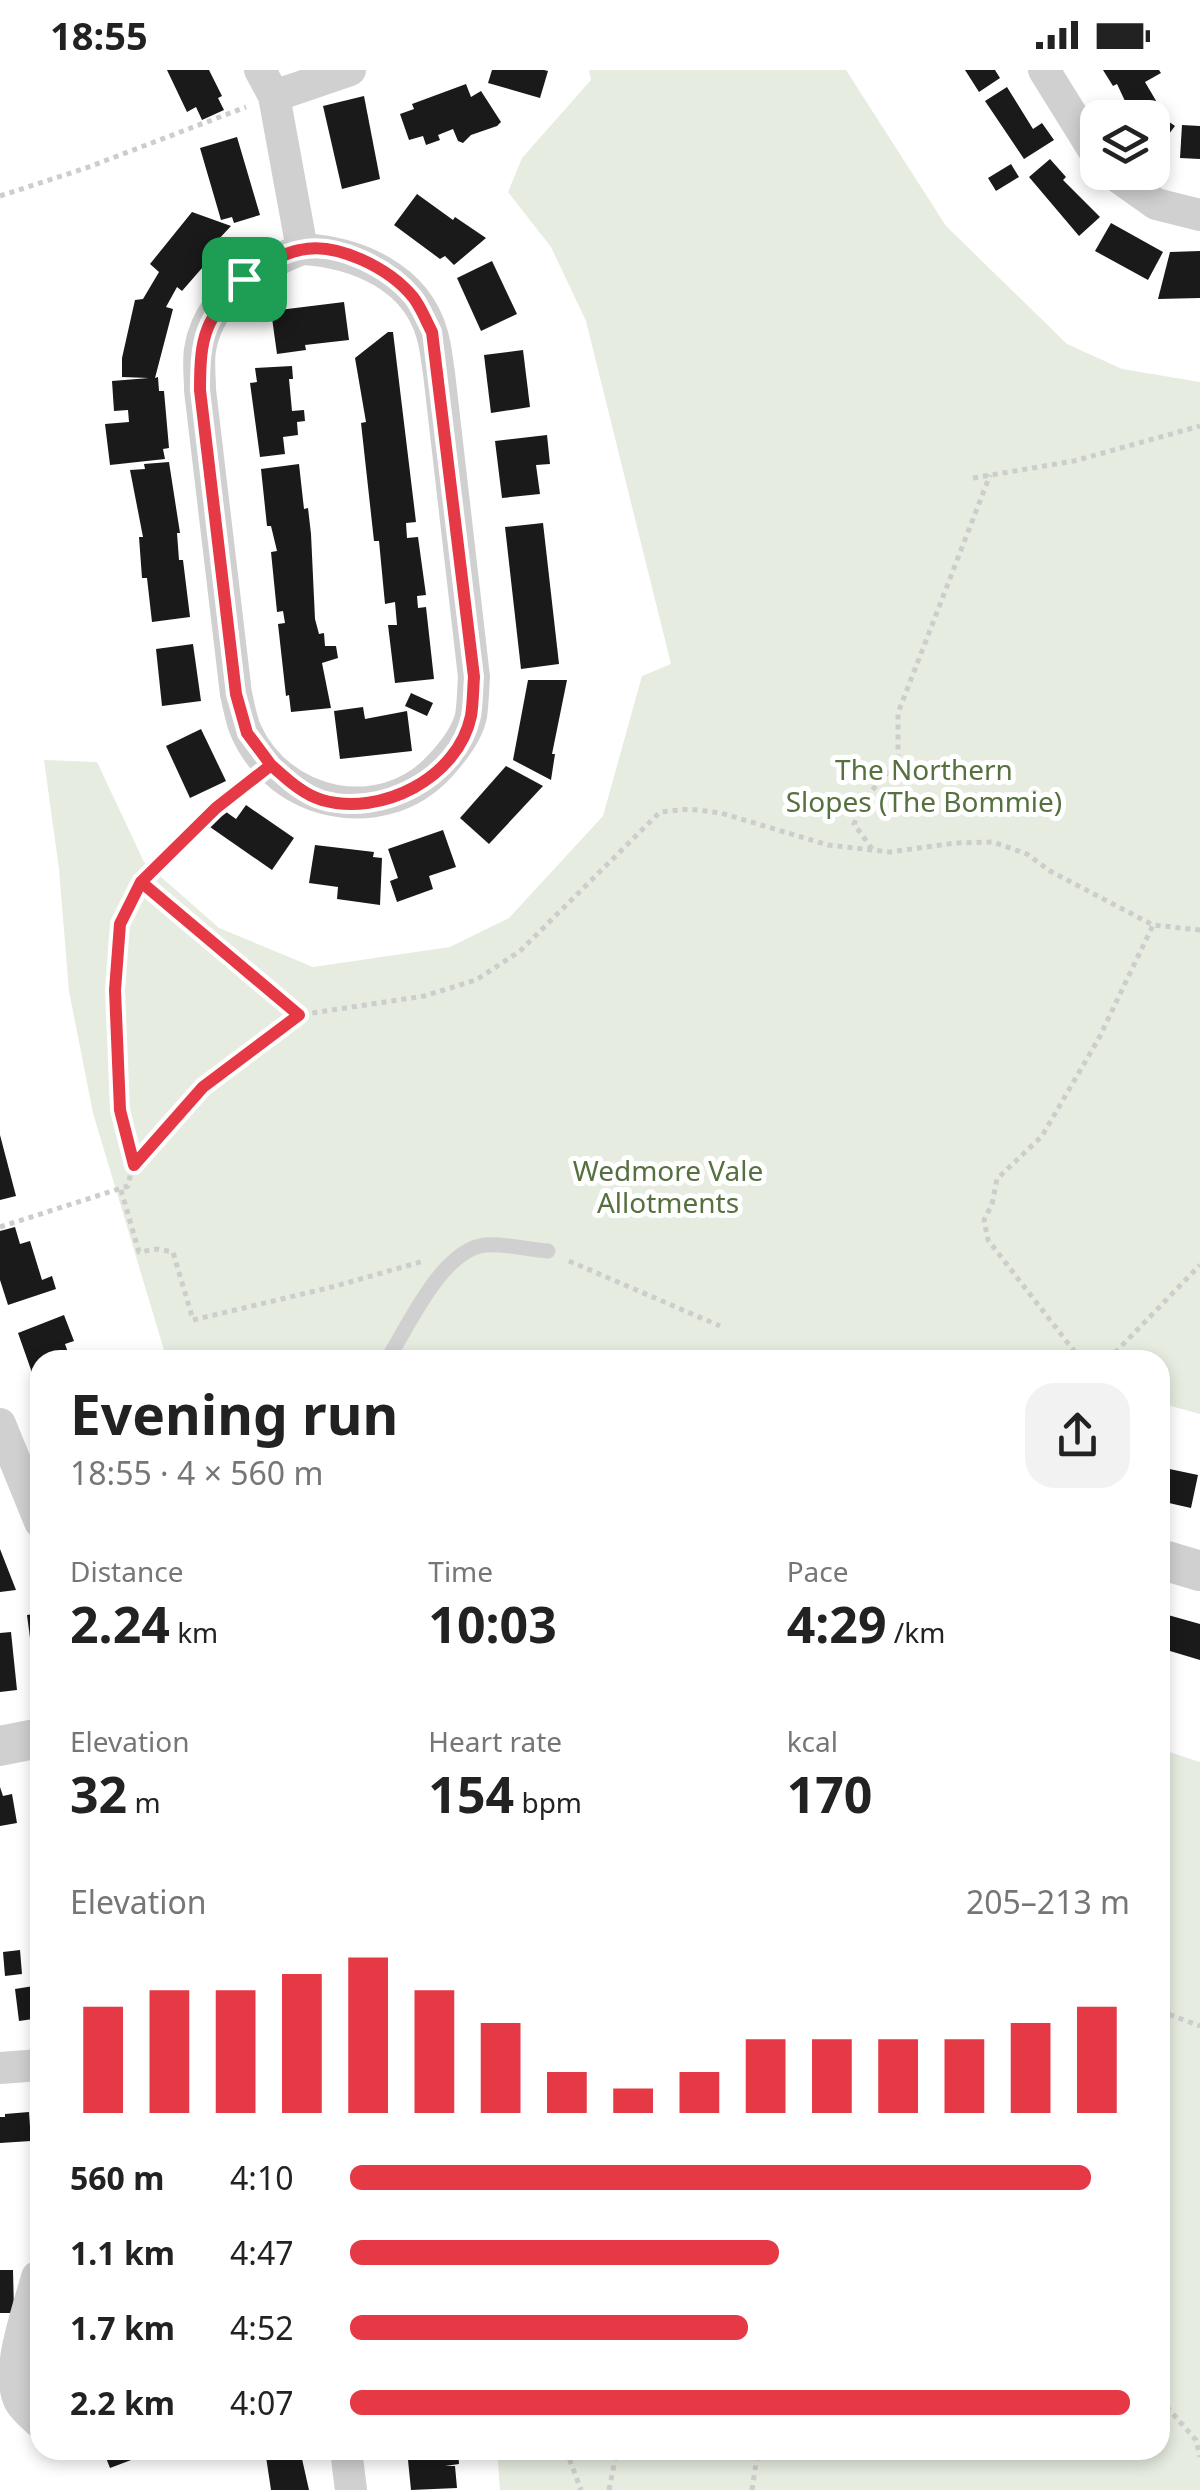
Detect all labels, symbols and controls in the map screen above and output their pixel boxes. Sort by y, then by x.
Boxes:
text: 18:55 [50,9,148,61]
map controls [1080,100,1170,190]
button: layers [1080,100,1170,190]
pin [202,237,287,322]
icon: arrive [217,252,272,307]
park label: The Northern Slopes (The Bommie) [786,750,1062,820]
park label: Wedmore Vale Allotments [573,1151,763,1221]
text: Evening run [70,1376,398,1451]
button: share [1025,1383,1130,1488]
text: 18:55 · 4 × 560 m [70,1451,323,1494]
text: Distance [70,1552,183,1590]
text: Time [428,1552,493,1590]
text: Pace [787,1552,849,1590]
text: 2.24 [70,1590,170,1658]
text: 10:03 [428,1590,557,1658]
text: 4:29 [787,1590,887,1658]
text: km [170,1613,218,1651]
text: /km [887,1613,945,1651]
text: Elevation [70,1722,190,1760]
text: Heart rate [428,1722,562,1760]
text: kcal [787,1722,838,1760]
text: 32 [70,1760,127,1828]
text: 154 [428,1760,514,1828]
text: 170 [787,1760,872,1828]
text: m [127,1783,161,1821]
text: bpm [514,1783,582,1821]
text: Elevation [70,1880,207,1923]
text: 205–213 m [966,1880,1130,1923]
text: 560 m [70,2156,164,2199]
text: 4:10 [230,2156,294,2199]
text: 1.1 km [70,2231,175,2274]
text: 4:47 [230,2231,294,2274]
text: 1.7 km [70,2306,175,2349]
text: 4:52 [230,2306,294,2349]
text: 2.2 km [70,2381,175,2424]
text: 4:07 [230,2381,294,2424]

